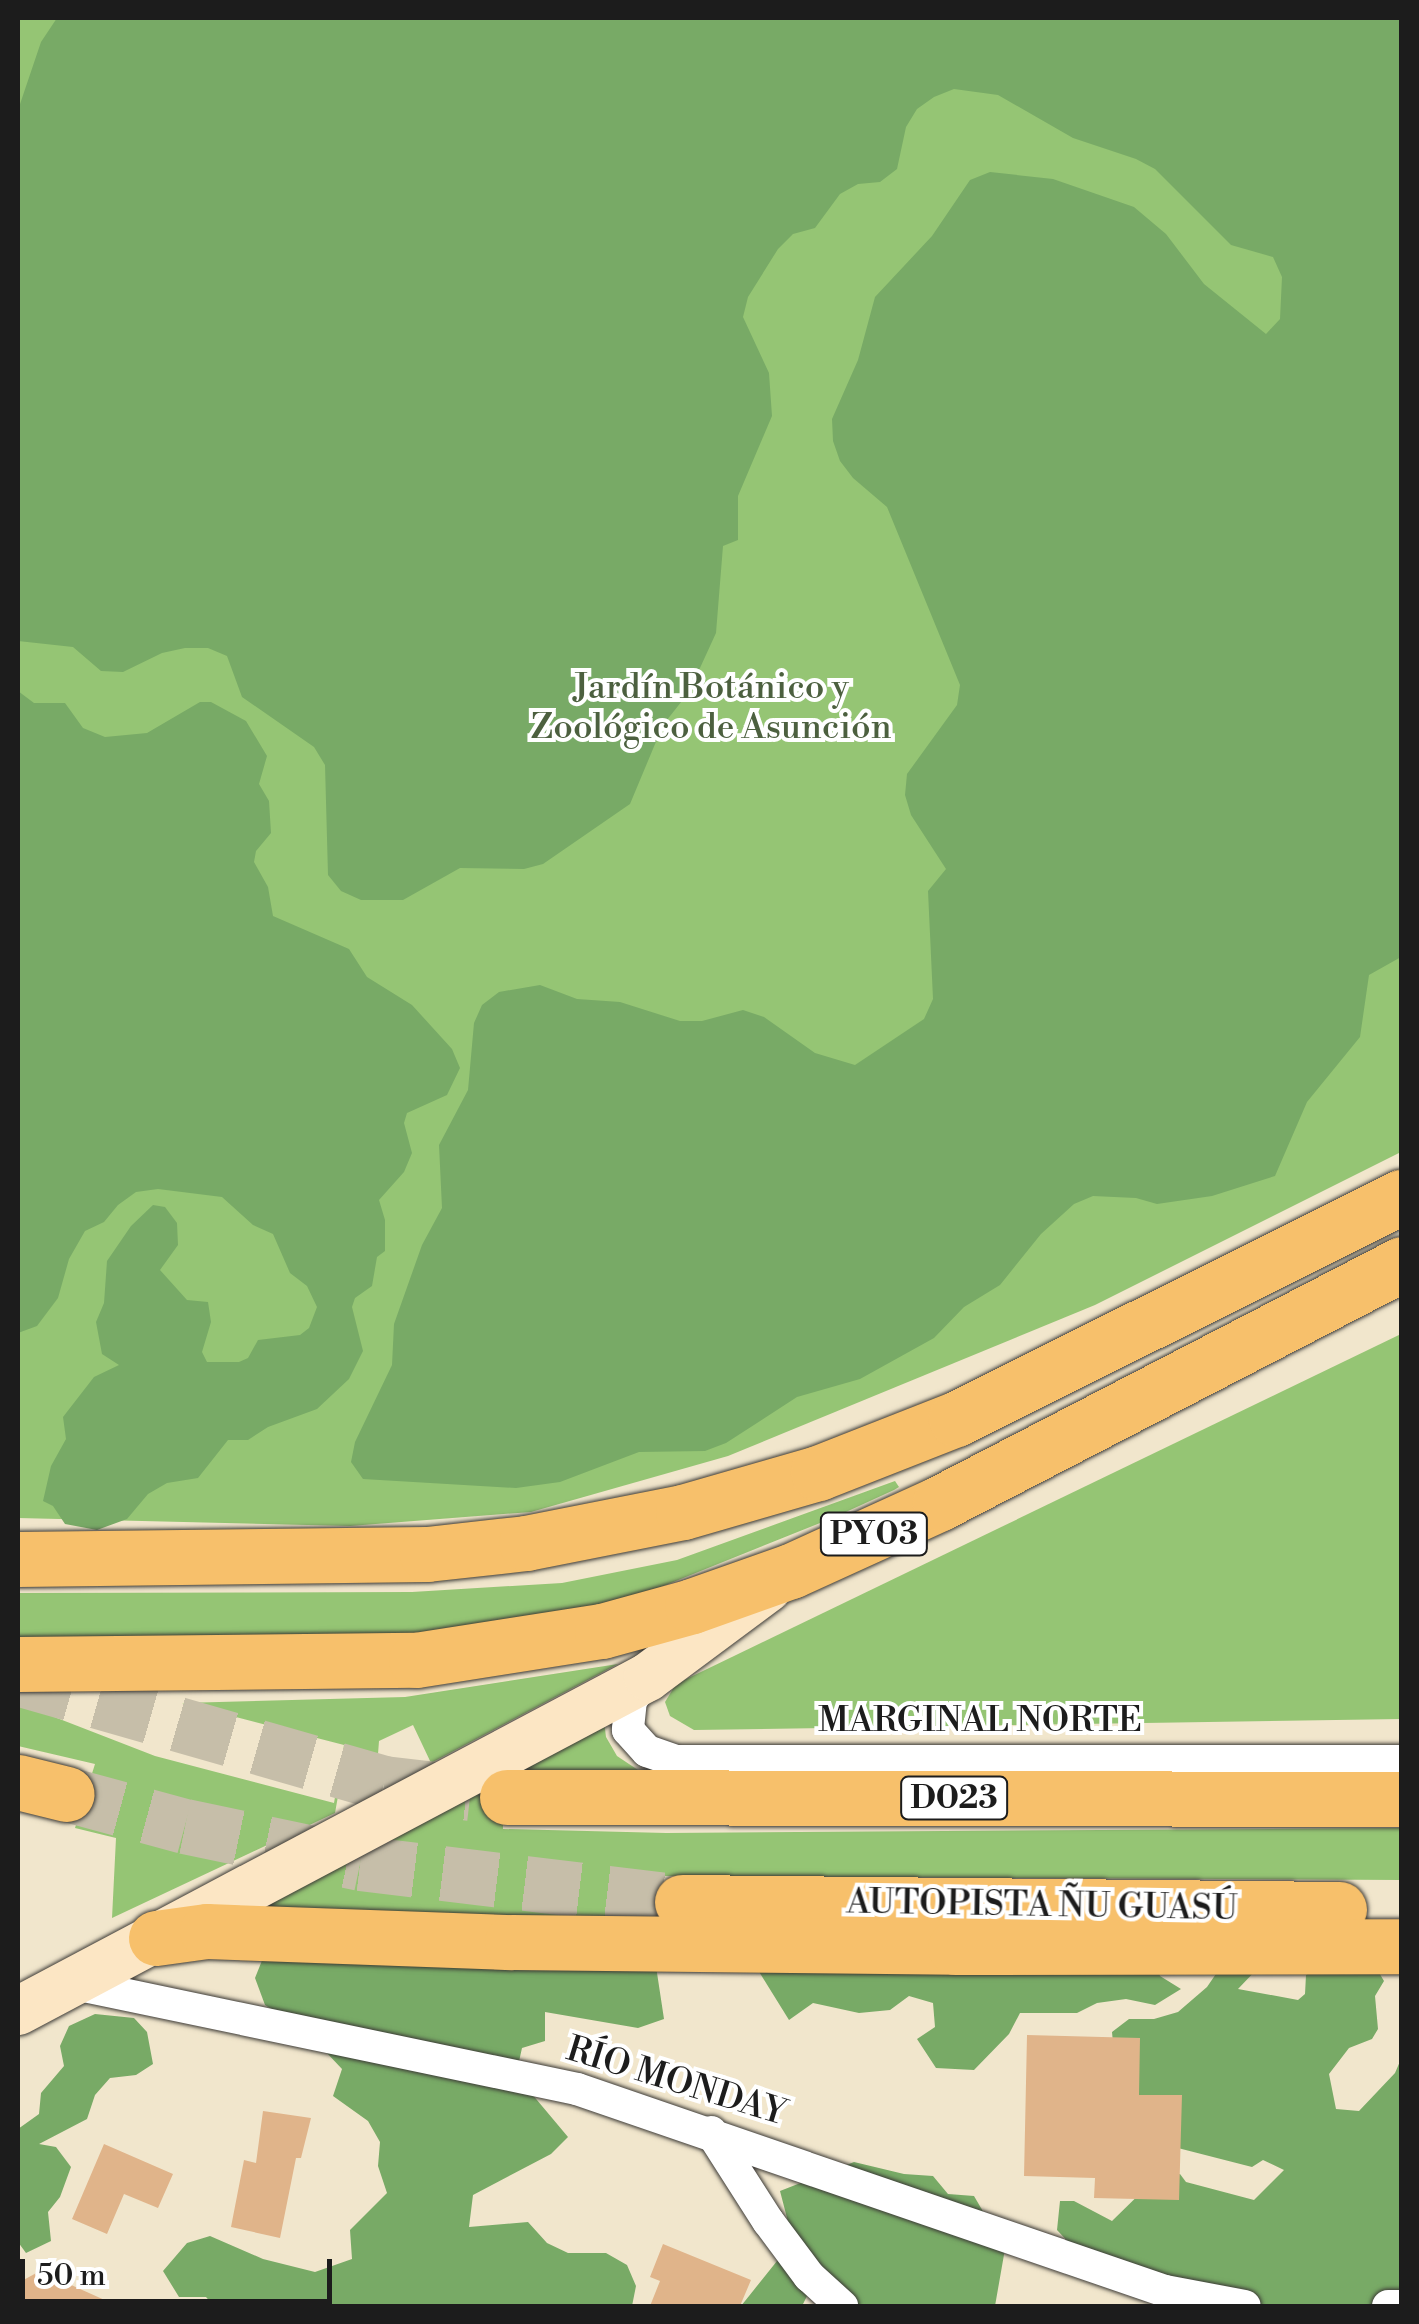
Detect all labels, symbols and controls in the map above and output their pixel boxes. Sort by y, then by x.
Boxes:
park label: Jardín Botánico y Zoológico de Asunción [530,667,892,749]
road number: PY03 [819,1507,929,1561]
street label: MARGINAL NORTE [818,1700,1142,1742]
road number: D023 [899,1771,1009,1825]
street label: AUTOPISTA ÑU GUASÚ [846,1882,1238,1930]
street label: RÍO MONDAY [561,2029,791,2135]
scale bar [25,2239,338,2301]
text: 50 m [37,2257,106,2295]

